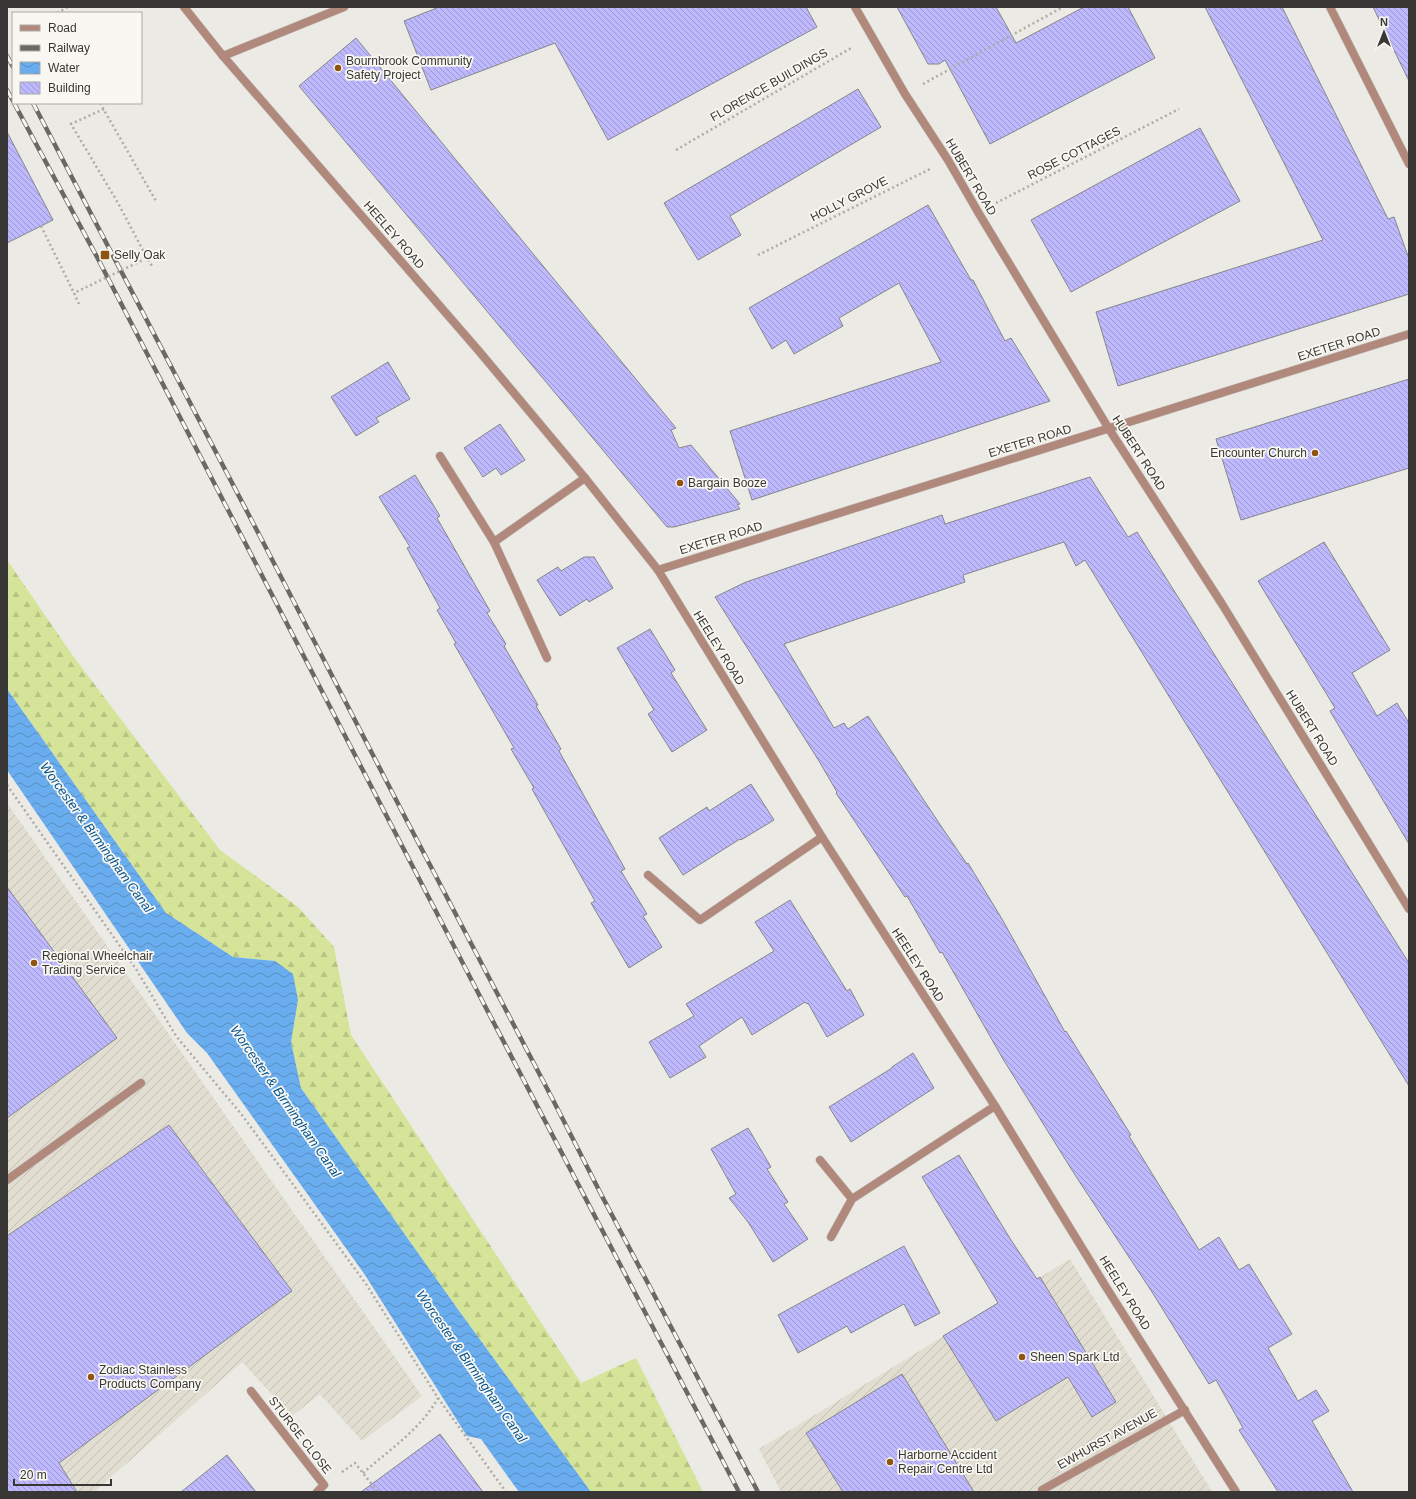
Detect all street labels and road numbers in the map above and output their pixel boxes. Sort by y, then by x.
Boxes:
street label: FLORENCE BUILDINGS [708,46,830,124]
street label: ROSE COTTAGES [1025,124,1123,182]
street label: HUBERT ROAD [943,136,1000,218]
street label: HOLLY GROVE [808,173,890,225]
street label: HEELEY ROAD [361,198,427,272]
street label: EXETER ROAD [1296,324,1382,364]
street label: HUBERT ROAD [1109,413,1169,494]
street label: EXETER ROAD [987,422,1073,460]
street label: EXETER ROAD [678,519,764,557]
street label: HEELEY ROAD [691,608,748,688]
street label: HUBERT ROAD [1283,687,1341,769]
street label: HEELEY ROAD [889,925,947,1005]
street label: HEELEY ROAD [1097,1253,1154,1333]
street label: STURGE CLOSE [266,1394,334,1476]
street label: EWHURST AVENUE [1055,1406,1159,1472]

